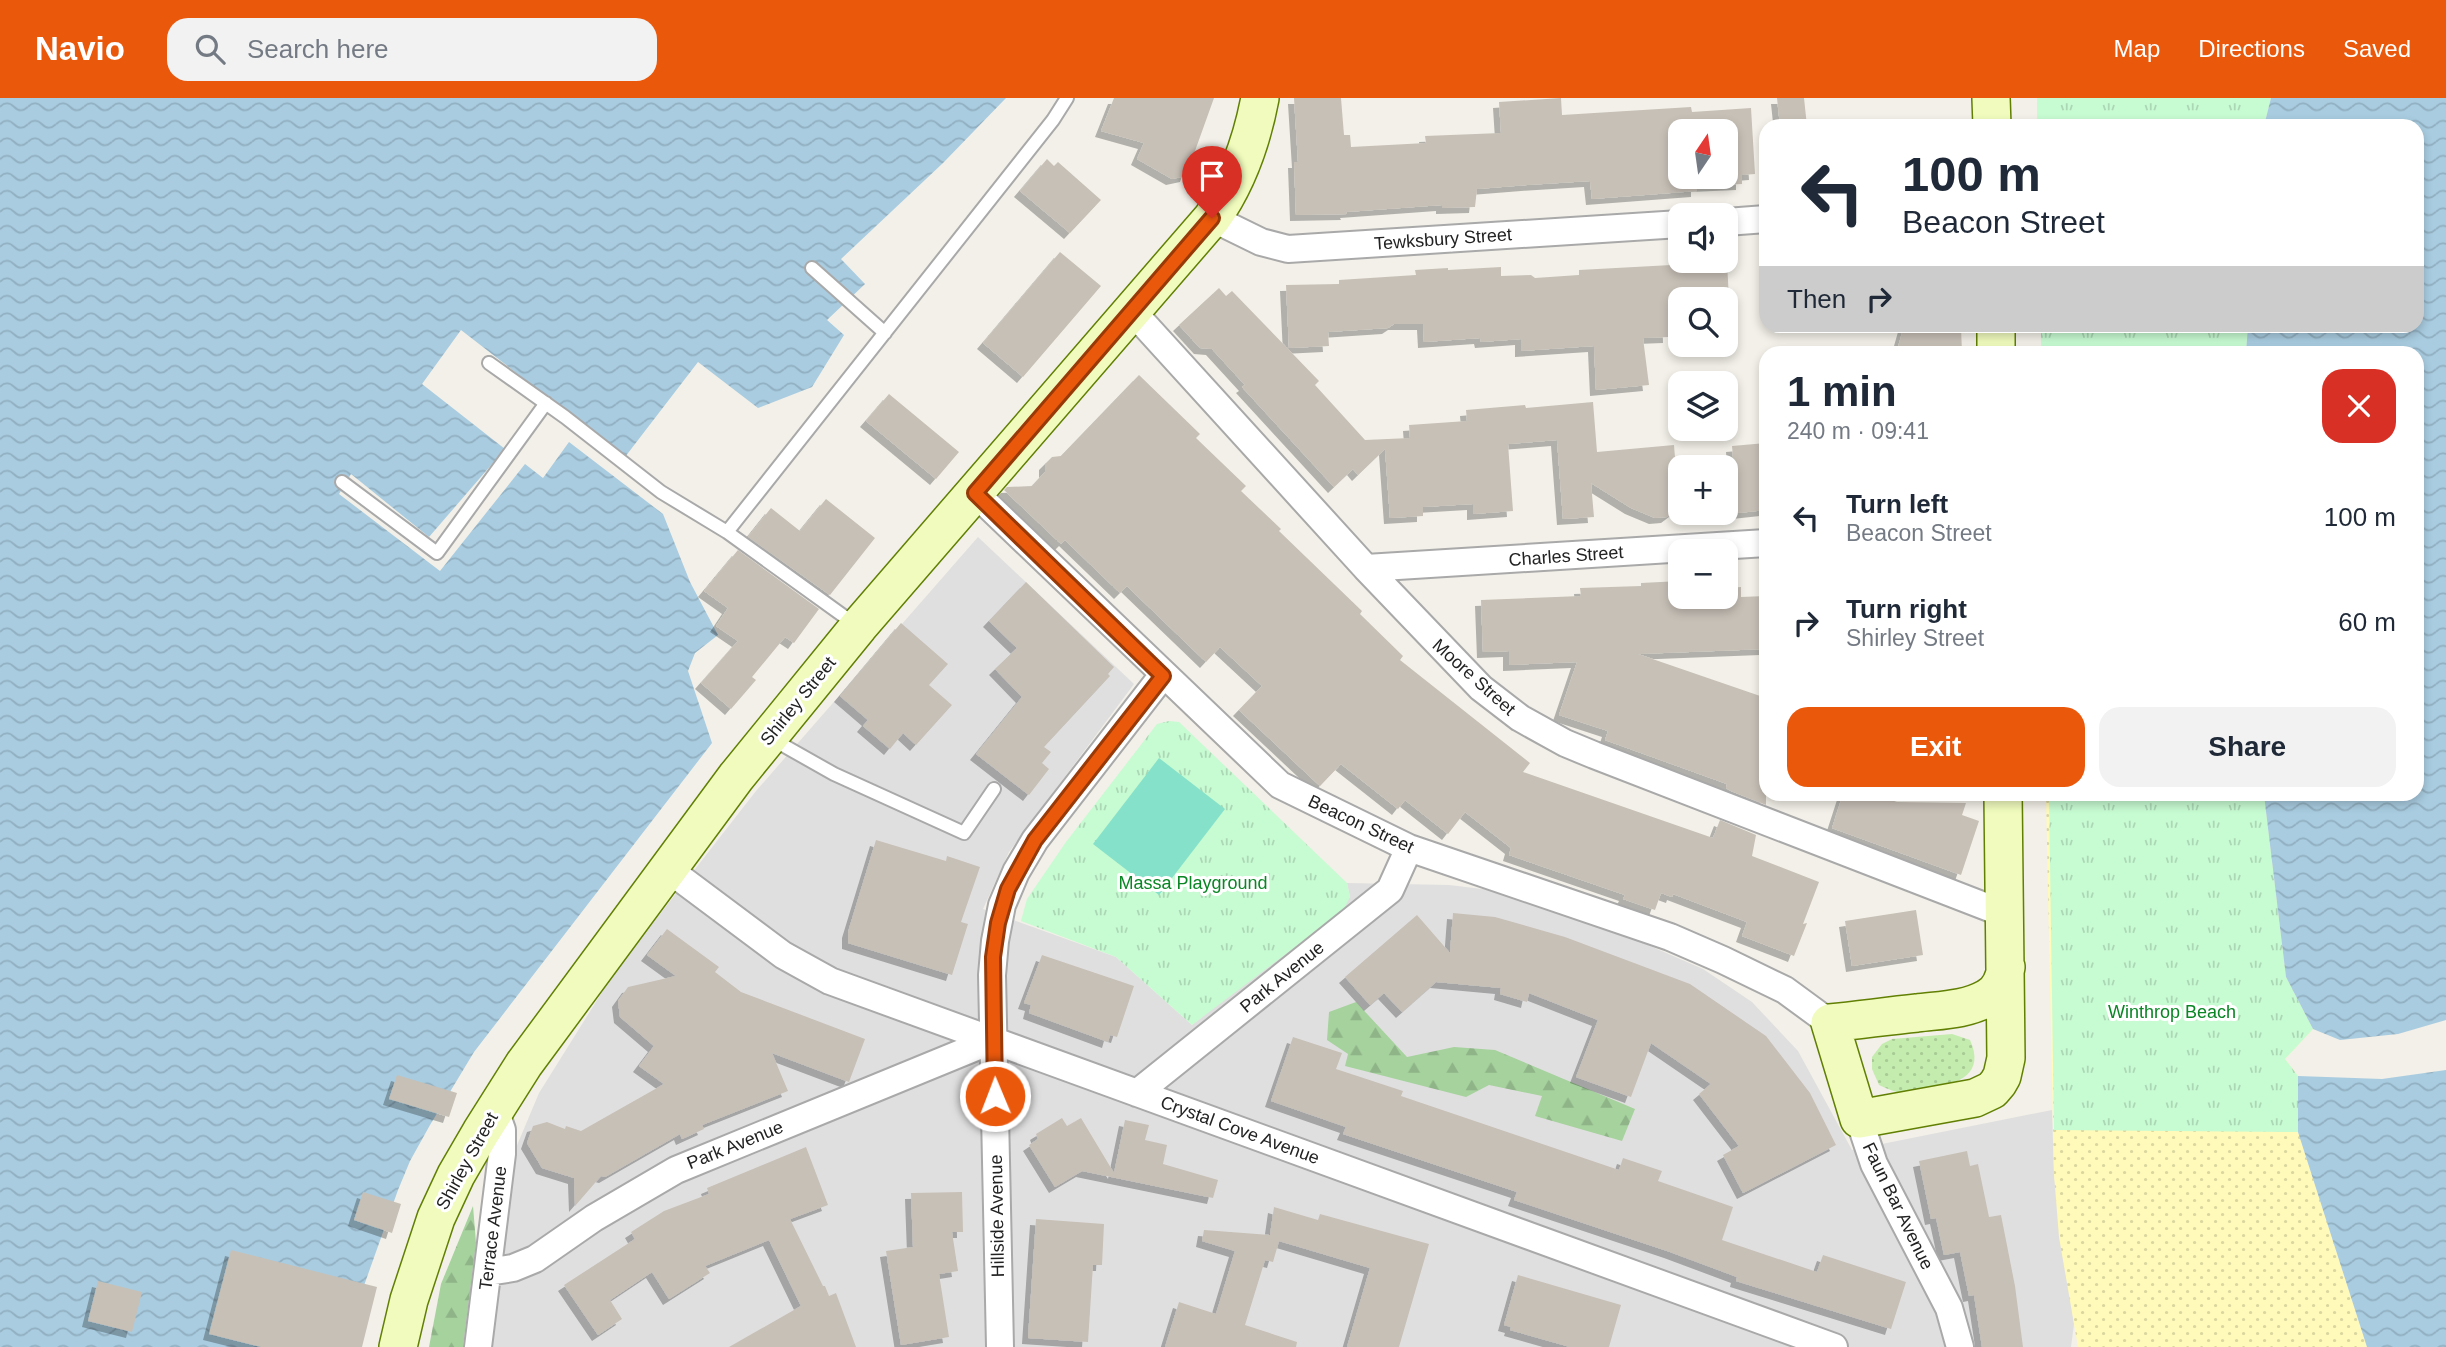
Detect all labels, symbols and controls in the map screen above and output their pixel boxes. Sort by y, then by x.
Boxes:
search box [167,18,657,81]
text: Navio [35,30,125,67]
icon: search [191,30,229,68]
text: Search here [247,34,389,64]
text: Map [2114,35,2160,62]
text: Directions [2198,35,2305,62]
text: Saved [2343,35,2411,62]
north arrow [1668,119,1738,189]
map controls [1668,119,1738,609]
pin [1182,146,1242,218]
icon: left [1787,147,1878,238]
text: 100 m [1902,147,2041,201]
icon: arrive [1193,157,1231,195]
button: sound [1668,203,1738,273]
text: Beacon Street [1902,204,2105,240]
street label: Tewksbury Street [1373,224,1513,254]
icon: right [1860,280,1898,318]
text: Then [1787,284,1846,314]
button: search [1668,287,1738,357]
text: 1 min [1787,368,1897,415]
button: close [2322,369,2396,443]
button: layers [1668,371,1738,441]
text: 240 m · 09:41 [1787,418,1929,444]
button: + [1668,455,1738,525]
text: Turn left [1846,489,1948,519]
icon: left [1787,499,1825,537]
text: 100 m [2324,502,2396,532]
text: Beacon Street [1846,520,1992,546]
button: − [1668,539,1738,609]
street label: Charles Street [1508,542,1624,570]
text: Turn right [1846,594,1967,624]
icon: right [1787,604,1825,642]
text: 60 m [2338,607,2396,637]
text: Shirley Street [1846,625,1984,651]
street label: Moore Street [1429,635,1519,719]
street label: Shirley Street [756,653,840,749]
button: Exit [1787,707,2085,787]
button: Share [2099,707,2396,787]
street label: Beacon Street [1305,791,1417,857]
park label: Massa Playground [1118,873,1268,893]
street label: Park Avenue [1236,937,1328,1017]
park label: Winthrop Beach [2108,1002,2236,1022]
position arrow [958,1059,1032,1133]
street label: Crystal Cove Avenue [1158,1092,1322,1168]
street label: Shirley Street [432,1109,502,1213]
street label: Park Avenue [684,1117,786,1173]
street label: Faun Bar Avenue [1859,1139,1937,1273]
street label: Hillside Avenue [986,1154,1008,1278]
street label: Terrace Avenue [475,1165,511,1291]

